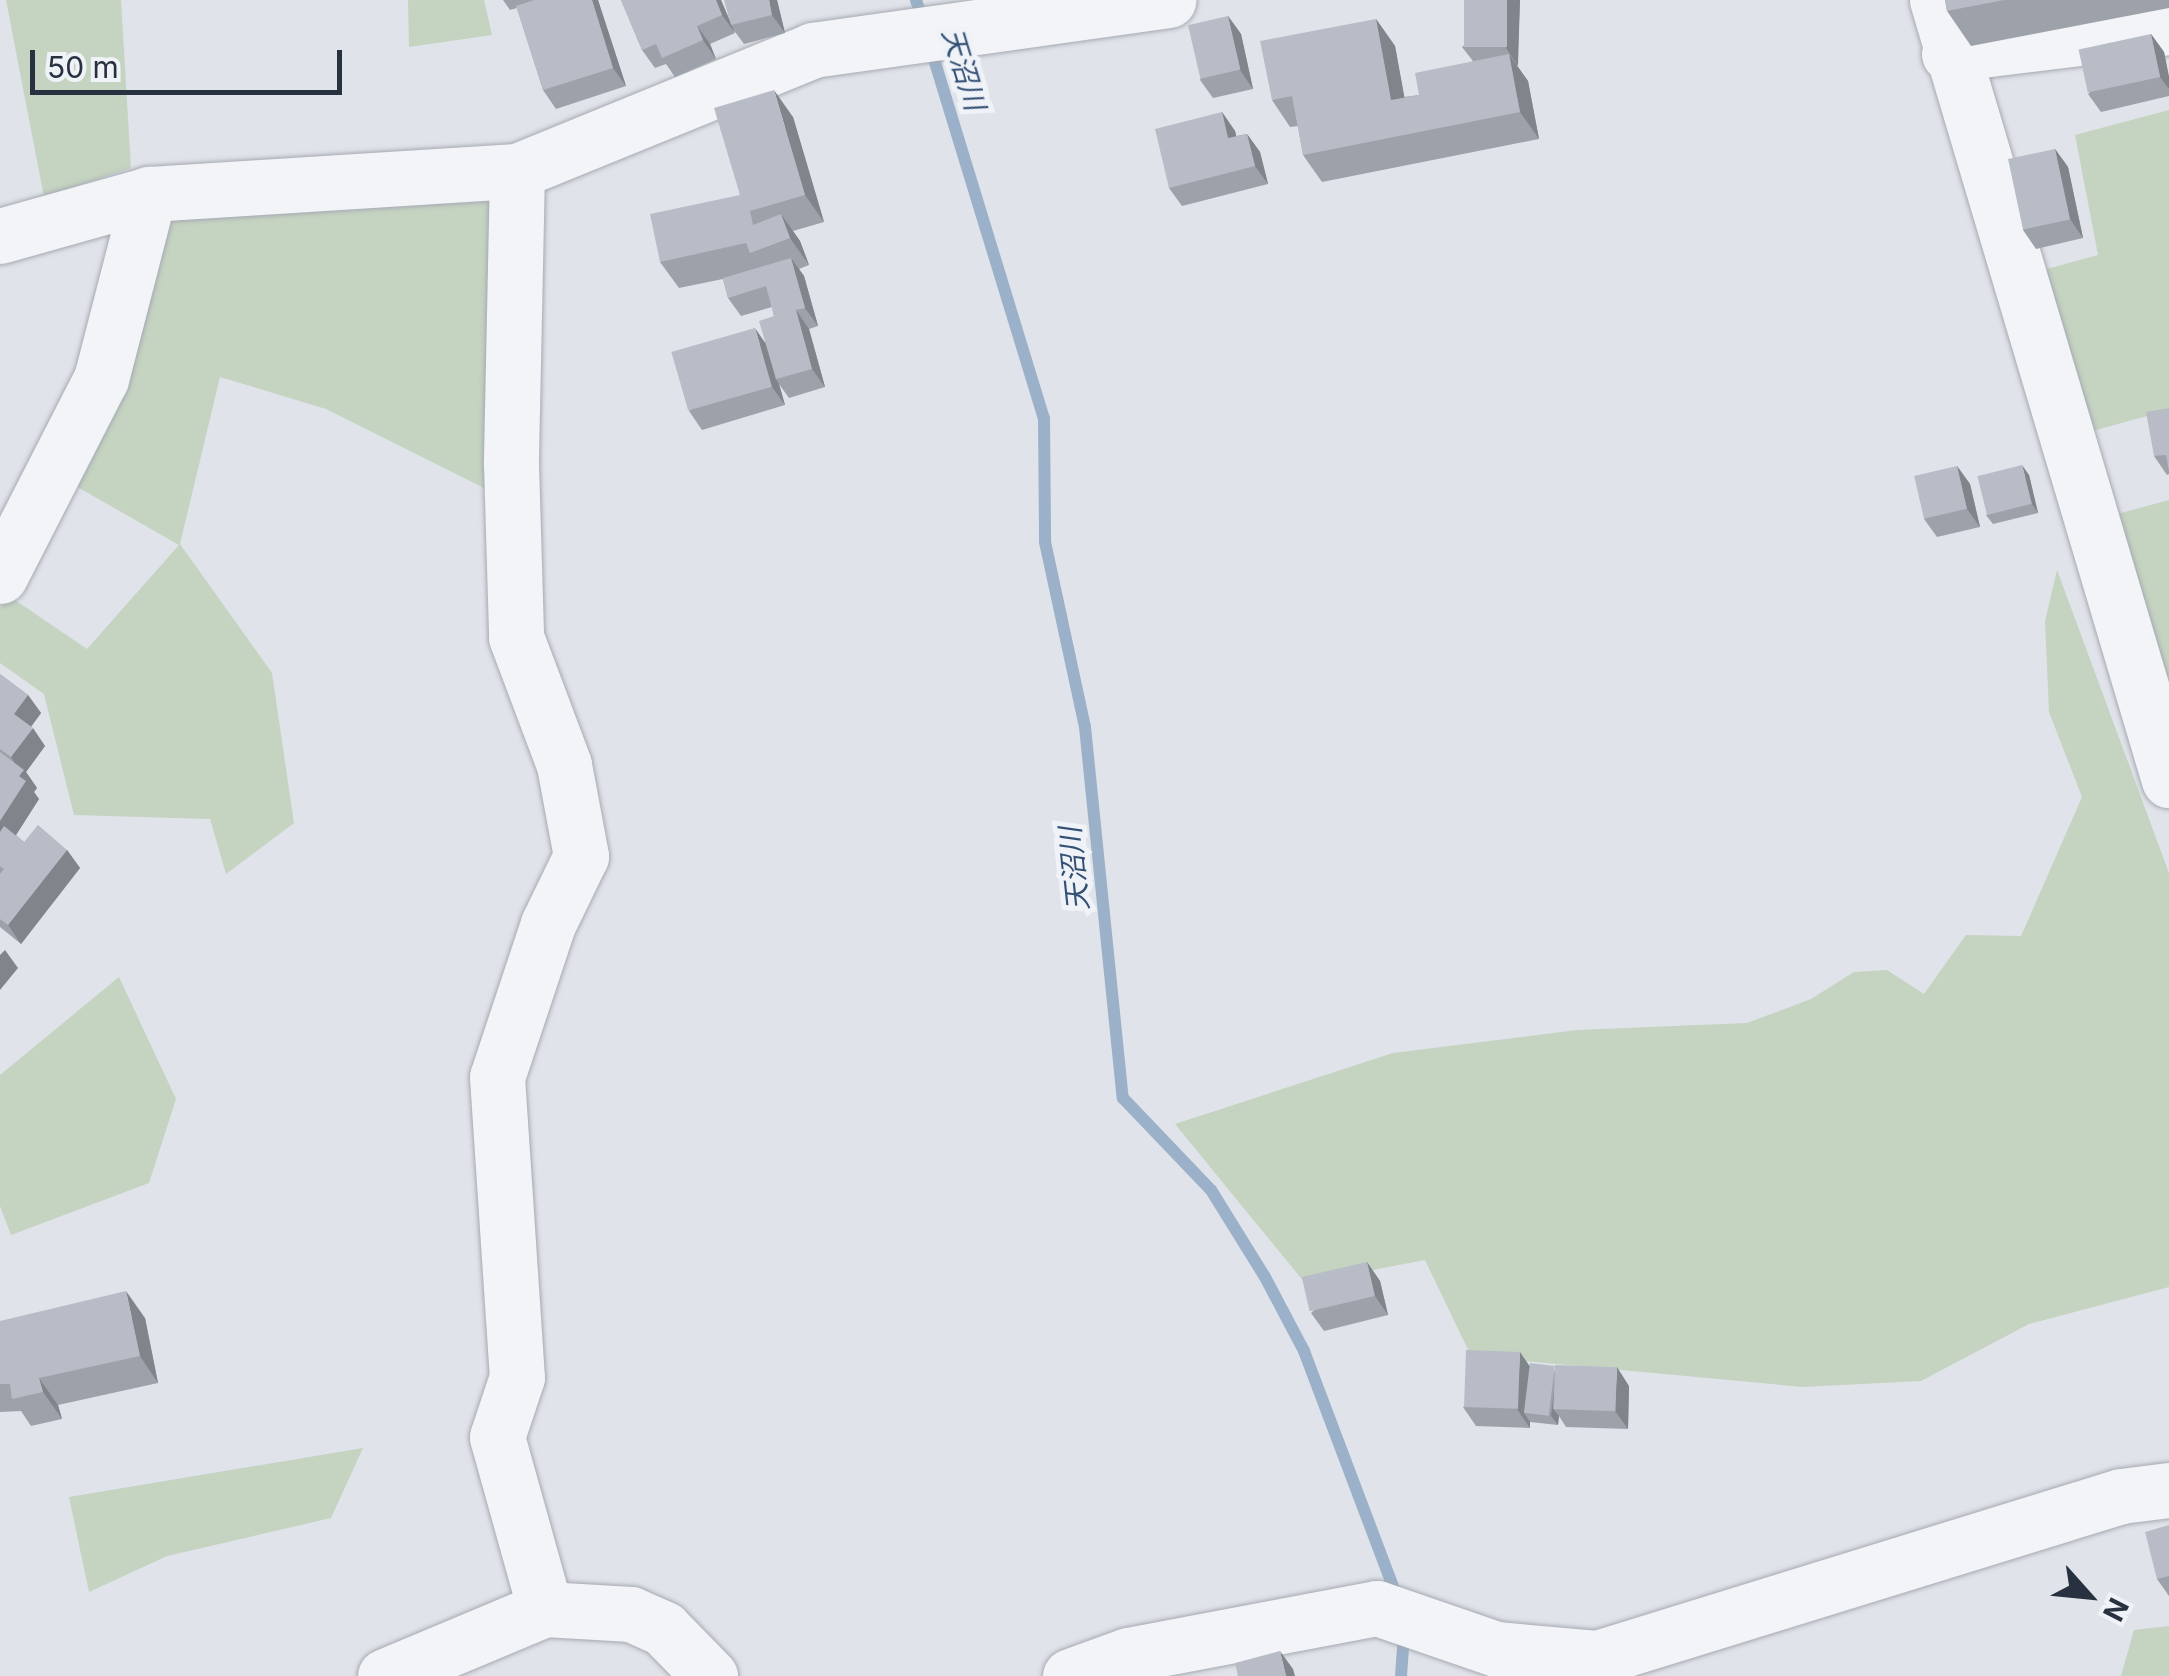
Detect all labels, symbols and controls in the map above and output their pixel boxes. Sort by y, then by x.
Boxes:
water label: 天沼川 [936,24,992,114]
scale bar [35,30,348,92]
text: 50 m [47,49,119,85]
water label: 天沼川 [1053,825,1095,913]
north arrow [2039,1546,2139,1646]
text: N [2096,1592,2136,1627]

